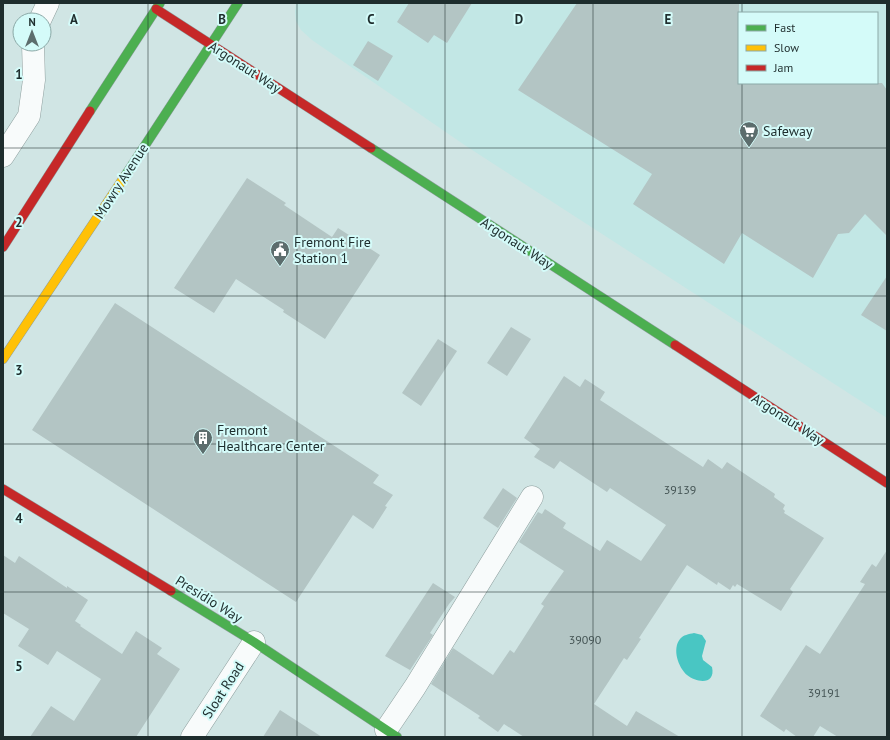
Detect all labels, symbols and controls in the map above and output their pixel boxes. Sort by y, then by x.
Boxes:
text: A [70,11,78,28]
text: B [218,11,226,28]
text: C [367,11,375,28]
text: D [515,11,523,28]
text: E [665,11,672,28]
north arrow [12,12,52,52]
legend [738,12,878,84]
text: N [28,15,36,29]
text: Fast [774,20,795,35]
street label: Argonaut Way [205,37,285,97]
text: Slow [774,40,799,55]
text: Jam [773,60,793,75]
text: 1 [15,66,23,83]
supermarket icon: Safeway [738,120,760,148]
place label: Safeway [763,122,813,140]
street label: Mowry Avenue [90,140,152,222]
street label: Argonaut Way [477,213,557,273]
text: 2 [15,214,23,231]
place label: Fremont Fire Station 1 [294,233,371,267]
public building icon: Fremont Fire Station 1 [269,239,291,267]
text: 3 [15,362,23,379]
street label: Argonaut Way [748,389,828,449]
place label: Fremont Healthcare Center [217,421,325,455]
building icon: Fremont Healthcare Center [192,427,214,455]
house number: 39139 [664,482,696,497]
text: 4 [15,510,23,527]
street label: Presidio Way [172,571,246,627]
house number: 39090 [569,632,602,647]
text: 5 [15,658,23,675]
street label: Sloat Road [198,658,248,722]
house number: 39191 [808,685,840,700]

